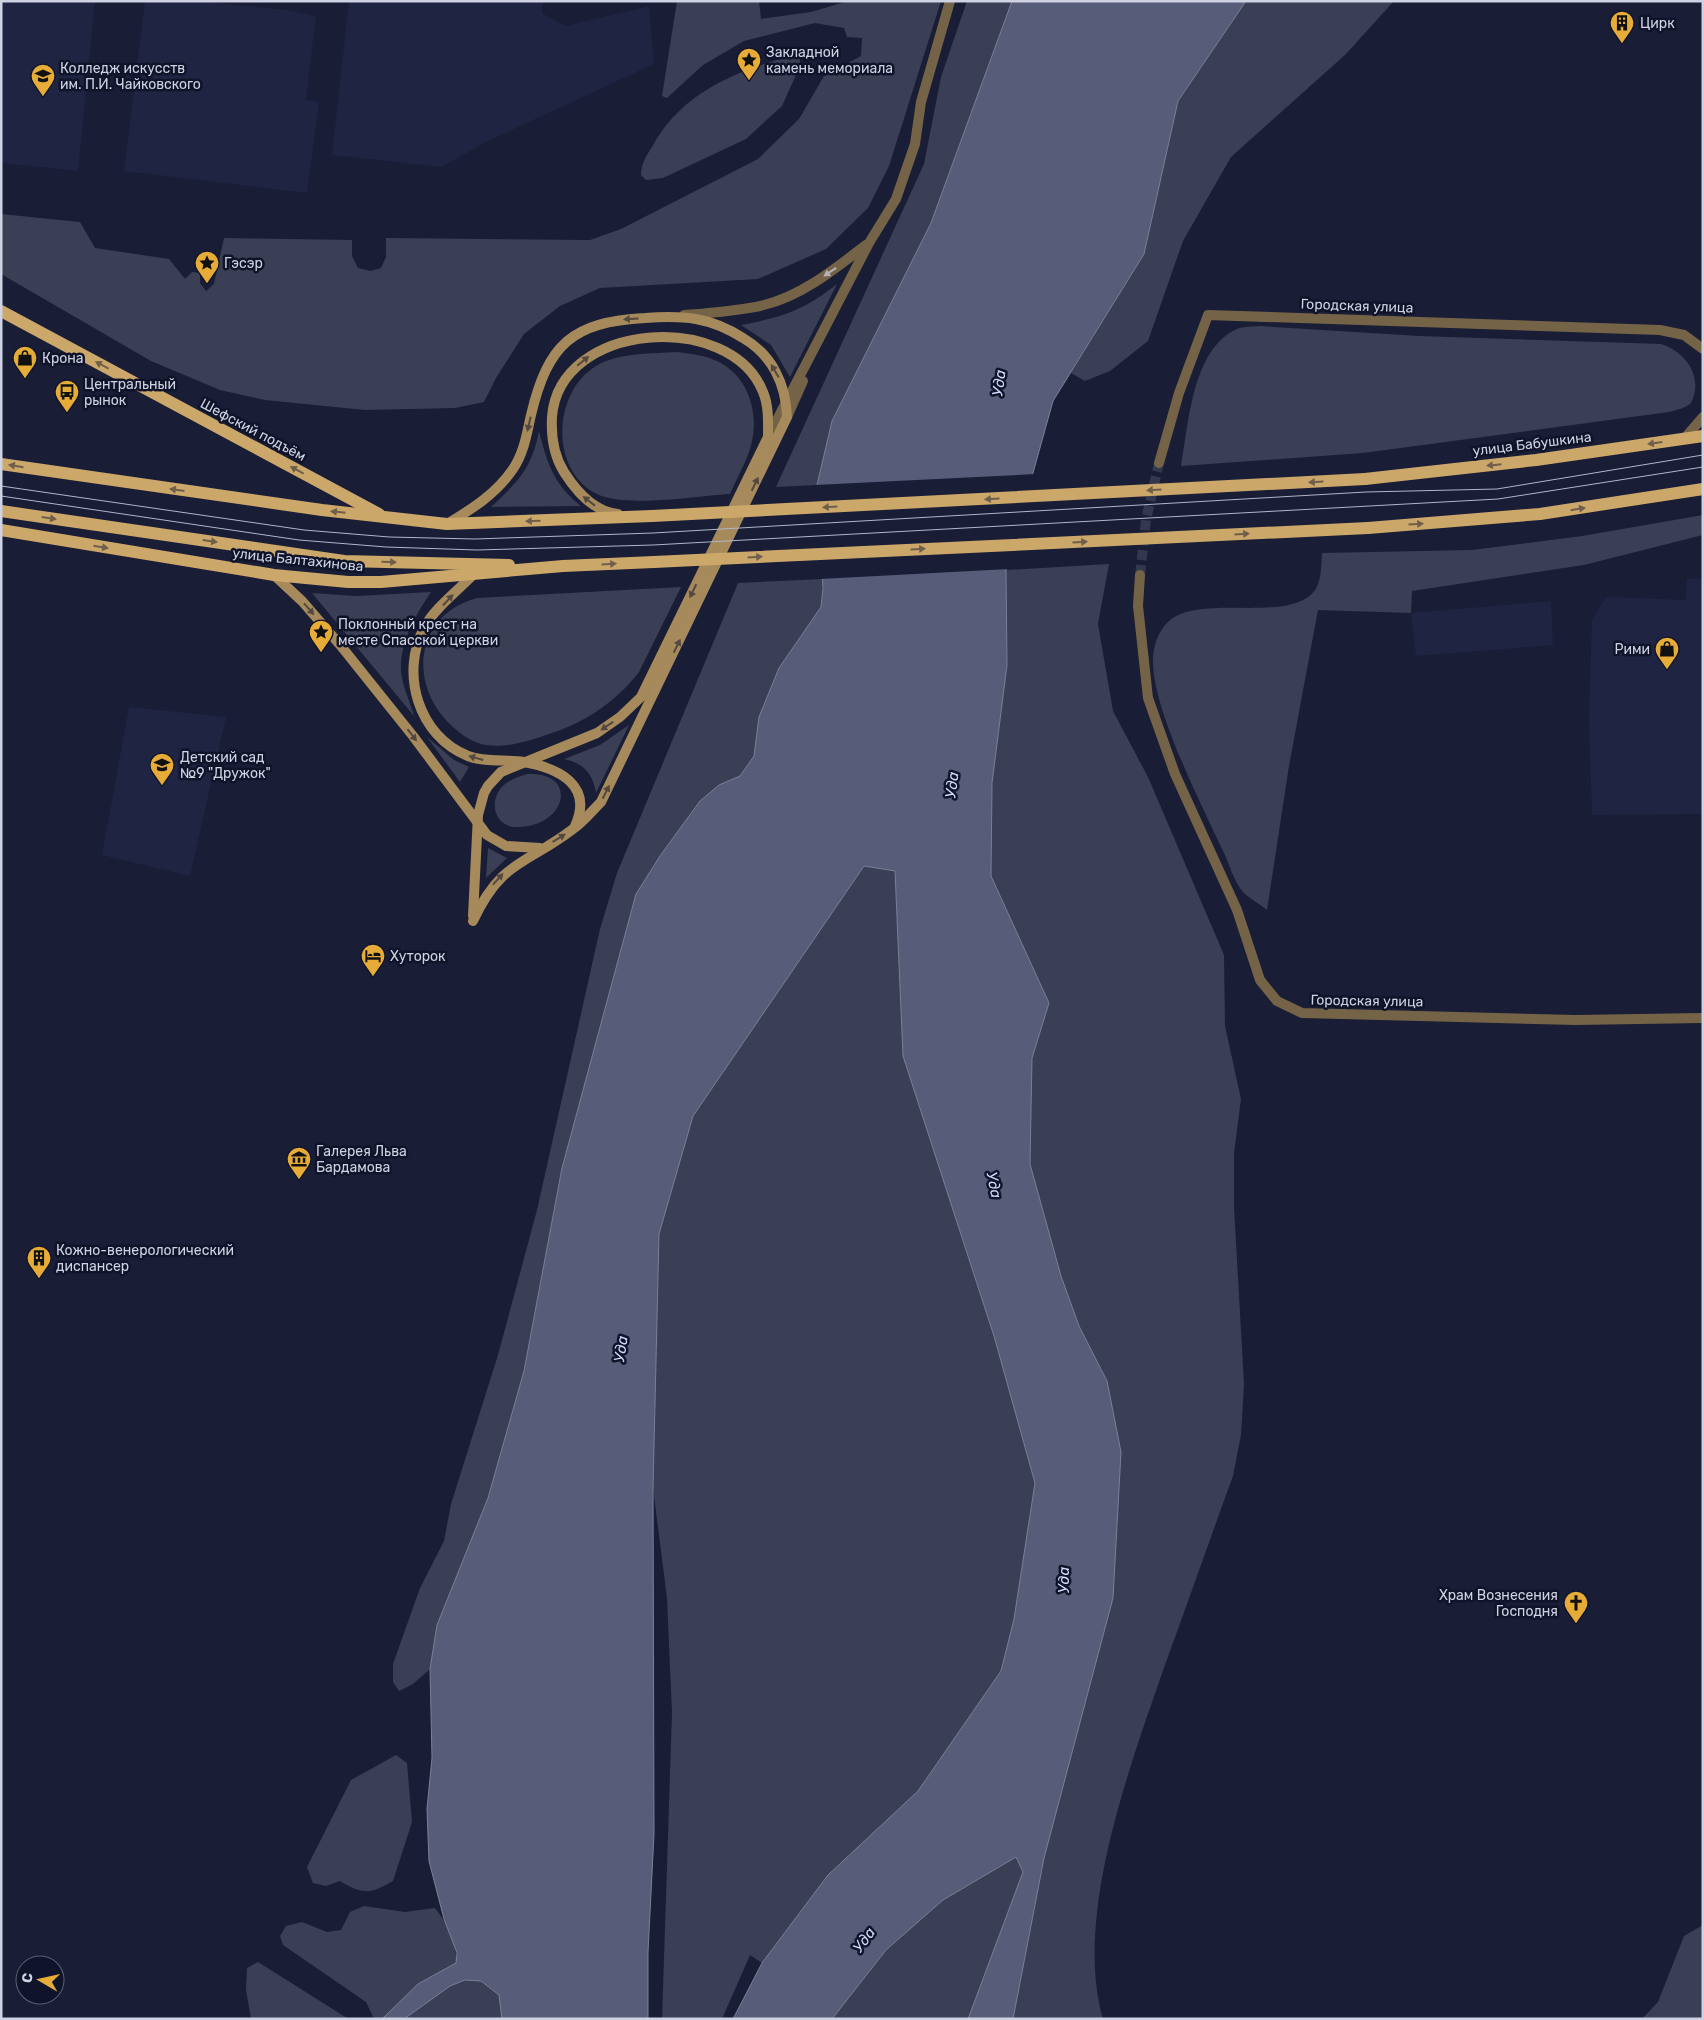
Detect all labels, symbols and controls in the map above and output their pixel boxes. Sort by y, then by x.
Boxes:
building icon: Цирк [1609,10,1635,44]
place label: Цирк [1640,15,1675,32]
place label: Закладной камень мемориала [766,44,893,77]
place icon: Закладной камень мемориала [736,47,762,81]
place label: Колледж искусств им. П.И. Чайковского [60,60,201,93]
school or university icon: Колледж искусств им. П.И. Чайковского [30,63,56,97]
place icon: Гэсэр [194,250,220,284]
place label: Гэсэр [224,255,263,272]
one-way arrow [823,267,837,277]
street label: Городская улица [1300,296,1414,316]
one-way arrow [623,315,639,323]
shop icon: Крона [12,345,38,379]
place label: Крона [42,350,84,367]
one-way arrow [577,355,590,366]
one-way arrow [94,361,109,369]
one-way arrow [770,364,779,377]
water label: Уда [988,369,1010,397]
place label: Центральный рынок [84,376,176,409]
bus stop icon: Центральный рынок [54,379,80,413]
street label: Шефский подъём [197,395,309,465]
one-way arrow [525,416,533,431]
street label: улица Бабушкина [1472,428,1592,460]
one-way arrow [1646,439,1662,447]
one-way arrow [1485,461,1501,469]
one-way arrow [7,462,23,470]
one-way arrow [289,466,304,474]
one-way arrow [751,477,759,491]
one-way arrow [1308,478,1324,486]
one-way arrow [168,485,184,493]
one-way arrow [1146,487,1162,495]
one-way arrow [583,495,596,506]
one-way arrow [984,495,1000,503]
one-way arrow [821,504,837,512]
one-way arrow [1570,504,1586,512]
one-way arrow [329,508,345,516]
one-way arrow [42,514,58,522]
one-way arrow [525,517,541,525]
one-way arrow [1408,520,1424,528]
one-way arrow [1235,529,1251,537]
one-way arrow [1072,537,1088,545]
one-way arrow [203,538,219,546]
one-way arrow [94,543,110,551]
street label: улица Балтахинова [232,545,364,575]
one-way arrow [910,545,926,553]
one-way arrow [748,552,764,560]
one-way arrow [381,558,397,566]
one-way arrow [601,559,617,567]
one-way arrow [689,584,697,598]
one-way arrow [442,594,454,606]
one-way arrow [304,602,315,615]
place label: Поклонный крест на месте Спасской церкви [338,616,498,649]
place icon: Поклонный крест на месте Спасской церкви [308,619,334,653]
shop icon: Рими [1654,636,1680,670]
one-way arrow [673,639,681,653]
place label: Рими [1614,641,1650,658]
one-way arrow [601,721,614,731]
one-way arrow [407,728,417,742]
place label: Детский сад №9 "Дружок" [180,749,271,782]
school or university icon: Детский сад №9 "Дружок" [149,752,175,786]
one-way arrow [468,754,483,762]
water label: Уда [941,771,963,799]
one-way arrow [602,785,610,799]
one-way arrow [552,834,565,843]
one-way arrow [492,874,504,886]
hotel icon: Хуторок [360,943,386,977]
place label: Хуторок [390,948,446,965]
street label: Городская улица [1311,992,1423,1010]
place label: Галерея Льва Бардамова [316,1143,407,1176]
museum icon: Галерея Льва Бардамова [286,1146,312,1180]
water label: Уда [983,1170,1005,1200]
place label: Кожно-венерологический диспансер [56,1242,234,1275]
building icon: Кожно-венерологический диспансер [26,1245,52,1279]
water label: Уда [610,1334,632,1363]
water label: Уда [1055,1567,1073,1593]
place label: Храм Вознесения Господня [1439,1587,1558,1620]
church icon: Храм Вознесения Господня [1563,1590,1589,1624]
water label: Уда [849,1924,879,1956]
north arrow [15,1955,65,2005]
text: С [18,1972,37,1984]

